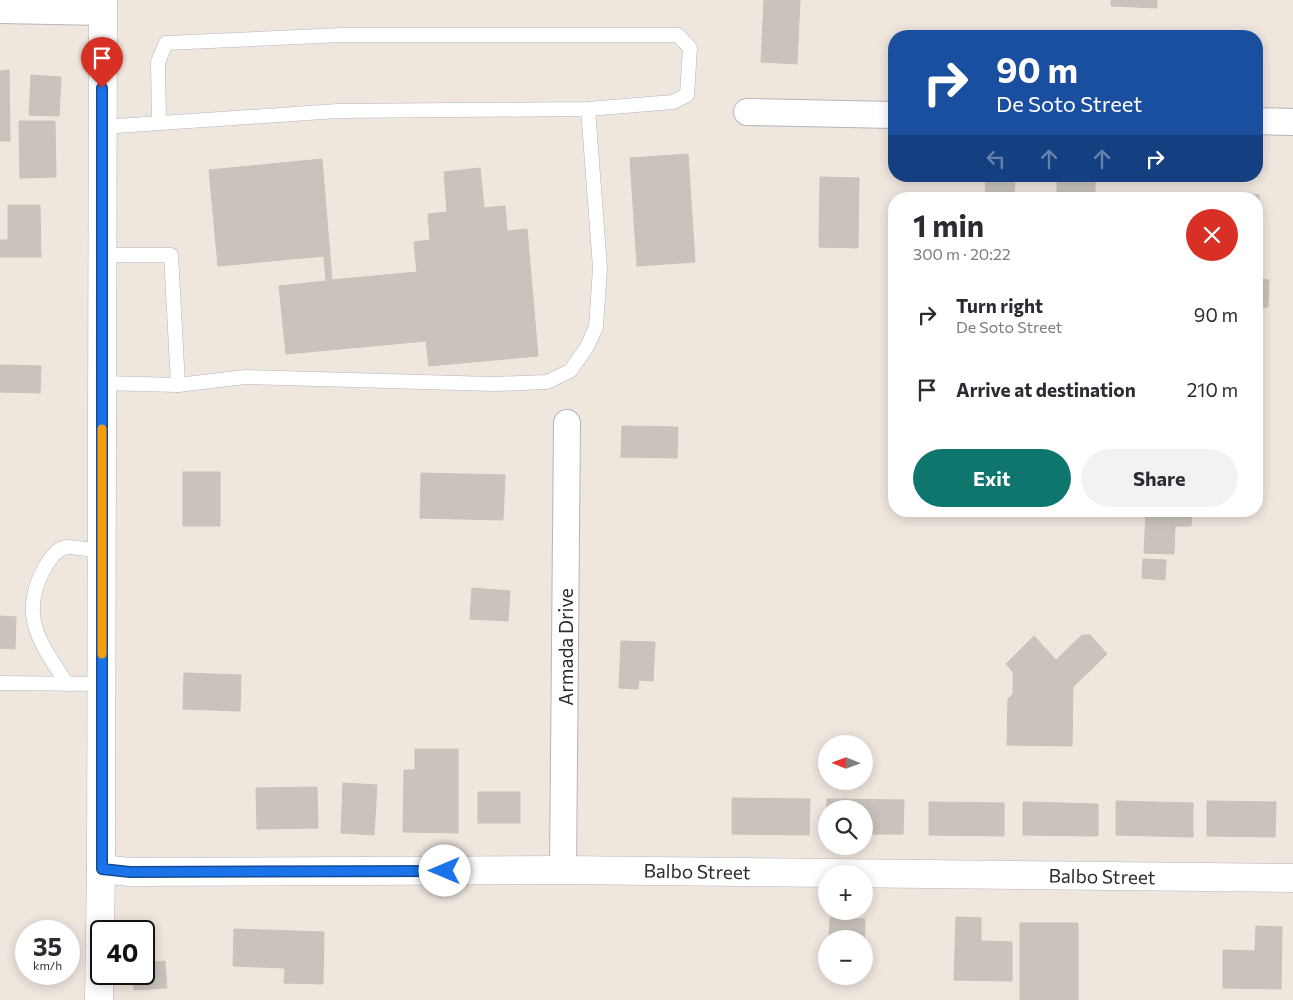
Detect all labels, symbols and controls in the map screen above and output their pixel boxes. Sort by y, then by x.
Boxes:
pin [81,37,123,88]
icon: arrive [88,44,116,72]
text: 90 m [996,47,1078,90]
icon: right [913,50,978,115]
text: De Soto Street [996,90,1142,117]
icon: left [982,145,1010,173]
icon: ahead [1035,145,1063,173]
icon: ahead [1088,145,1116,173]
icon: right [1141,145,1169,173]
text: 1 min [913,206,984,243]
button: close [1186,209,1238,261]
text: 300 m · 20:22 [913,244,1011,263]
text: Turn right [956,294,1043,317]
icon: right [913,301,941,329]
text: 90 m [1194,303,1238,326]
text: De Soto Street [956,317,1062,336]
icon: arrive [913,376,941,404]
text: Arrive at destination [956,378,1136,401]
text: 210 m [1187,378,1238,401]
button: Exit [913,449,1071,507]
button: Share [1081,449,1238,507]
street label: Armada Drive [554,588,577,706]
north arrow [818,735,872,790]
map controls [818,735,873,985]
button: search [818,800,873,855]
position arrow [418,844,470,896]
street label: Balbo Street [643,859,751,883]
street label: Balbo Street [1048,864,1156,888]
button: + [818,865,873,920]
speed limit sign: 40 [90,920,155,985]
button: − [818,930,873,985]
text: 35 [33,931,62,961]
text: km/h [33,958,62,972]

